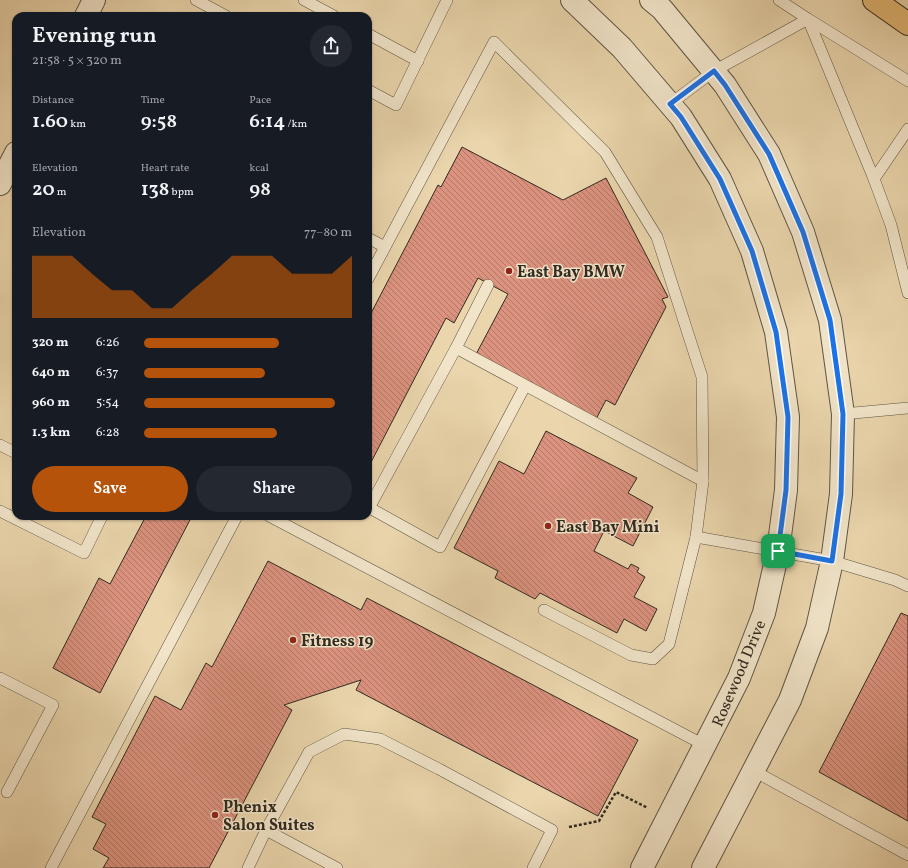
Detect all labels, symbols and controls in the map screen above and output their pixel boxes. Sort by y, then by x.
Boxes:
text: Evening run [32,21,157,52]
button: share [310,25,352,67]
text: 21:58 · 5 × 320 m [32,52,122,70]
text: Distance [32,93,74,108]
text: Time [141,93,165,108]
text: Pace [249,93,271,108]
text: 1.60 [32,108,68,136]
text: 9:58 [141,108,177,136]
text: 6:14 [249,108,285,136]
text: km [68,117,86,132]
text: /km [285,117,307,132]
text: Elevation [32,161,78,176]
text: Heart rate [141,161,189,176]
text: kcal [249,161,269,176]
text: 20 [32,176,55,204]
text: 138 [141,176,169,204]
text: 98 [249,176,271,204]
text: m [55,185,67,200]
text: bpm [169,185,194,200]
text: Elevation [32,224,86,242]
text: 77–80 m [304,224,352,242]
place label: East Bay BMW [517,262,625,284]
marker: East Bay BMW [504,266,514,276]
text: 320 m [32,334,69,352]
text: 6:26 [96,334,119,352]
text: 640 m [32,364,70,382]
text: 6:37 [96,364,119,382]
text: 960 m [32,394,70,412]
text: 5:54 [96,394,119,412]
text: 1.3 km [32,424,70,442]
text: 6:28 [96,424,119,442]
button: Save [32,466,188,512]
button: Share [196,466,352,512]
place label: East Bay Mini [556,517,660,539]
marker: East Bay Mini [543,521,553,531]
pin [761,534,795,568]
icon: arrive [767,540,789,562]
street label: Rosewood Drive [707,617,772,731]
place label: Fitness 19 [301,631,373,653]
marker: Fitness 19 [288,635,298,645]
place label: Phenix Salon Suites [223,797,315,837]
marker: Phenix Salon Suites [210,810,220,820]

